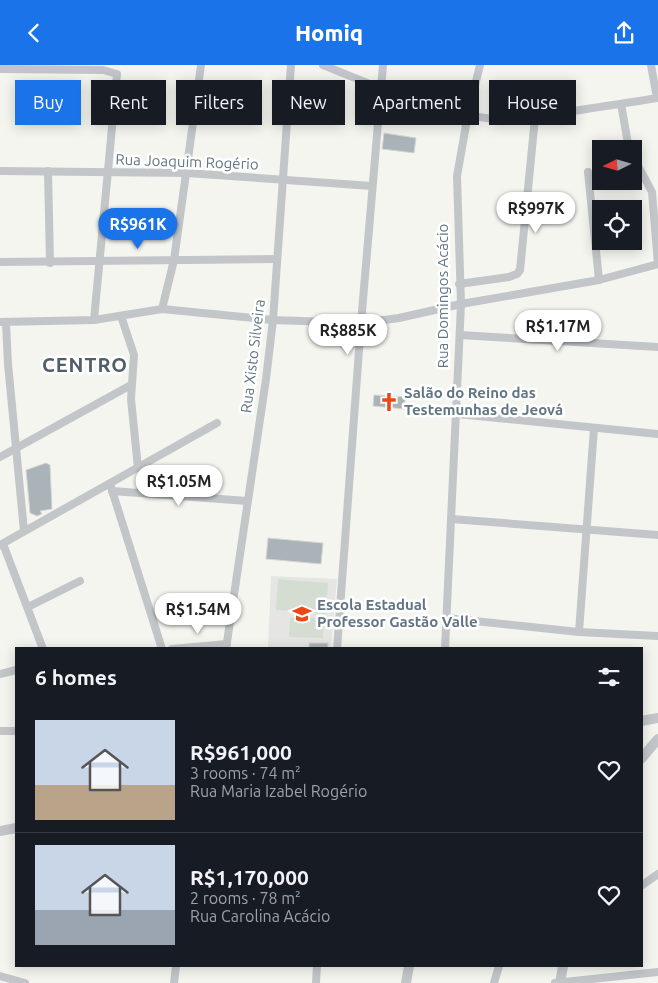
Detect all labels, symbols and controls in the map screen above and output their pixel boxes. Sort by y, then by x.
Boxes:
icon: back [20,19,48,47]
icon: share [610,19,638,47]
text: Homiq [295,20,363,45]
chip: Buy [15,80,81,125]
chip: Rent [91,80,166,125]
chip: Filters [176,80,262,125]
chip: New [272,80,345,125]
chip: Apartment [355,80,479,125]
chip: House [489,80,576,125]
north arrow [592,140,642,190]
map controls [592,140,642,250]
street label: Rua Joaquim Rogério [115,151,259,172]
pin: R$997K [495,191,577,234]
text: R$997K [507,199,565,217]
button: locate [592,200,642,250]
pin: R$961K [97,207,179,250]
text: R$961K [109,215,167,233]
street label: Rua Domingos Acácio [434,224,451,368]
street label: Rua Xisto Silveira [237,298,268,414]
pin: R$1.17M [512,309,604,352]
pin: R$885K [307,313,389,356]
text: R$1.17M [526,317,590,335]
text: R$885K [319,321,377,339]
district label: CENTRO [42,353,128,376]
place label: Salão do Reino das Testemunhas de Jeová [404,384,563,418]
church icon: Salão do Reino das Testemunhas de Jeová [378,391,400,413]
pin: R$1.05M [133,465,225,507]
text: R$1.05M [147,472,211,490]
pin: R$1.54M [152,593,244,635]
place label: Escola Estadual Professor Gastão Valle [317,596,478,630]
text: R$1.54M [166,600,230,618]
school or university icon: Escola Estadual Professor Gastão Valle [291,603,313,625]
icon: filters [595,663,623,691]
text: 6 homes [35,665,117,689]
icon: home [75,740,135,800]
text: R$961,000 [190,740,292,764]
icon: heart [595,756,623,784]
text: 3 rooms · 74 m² [190,764,301,782]
text: Rua Maria Izabel Rogério [190,782,367,800]
icon: home [75,865,135,925]
text: R$1,170,000 [190,865,309,889]
icon: heart [595,881,623,909]
text: 2 rooms · 78 m² [190,889,301,907]
text: Rua Carolina Acácio [190,907,330,925]

